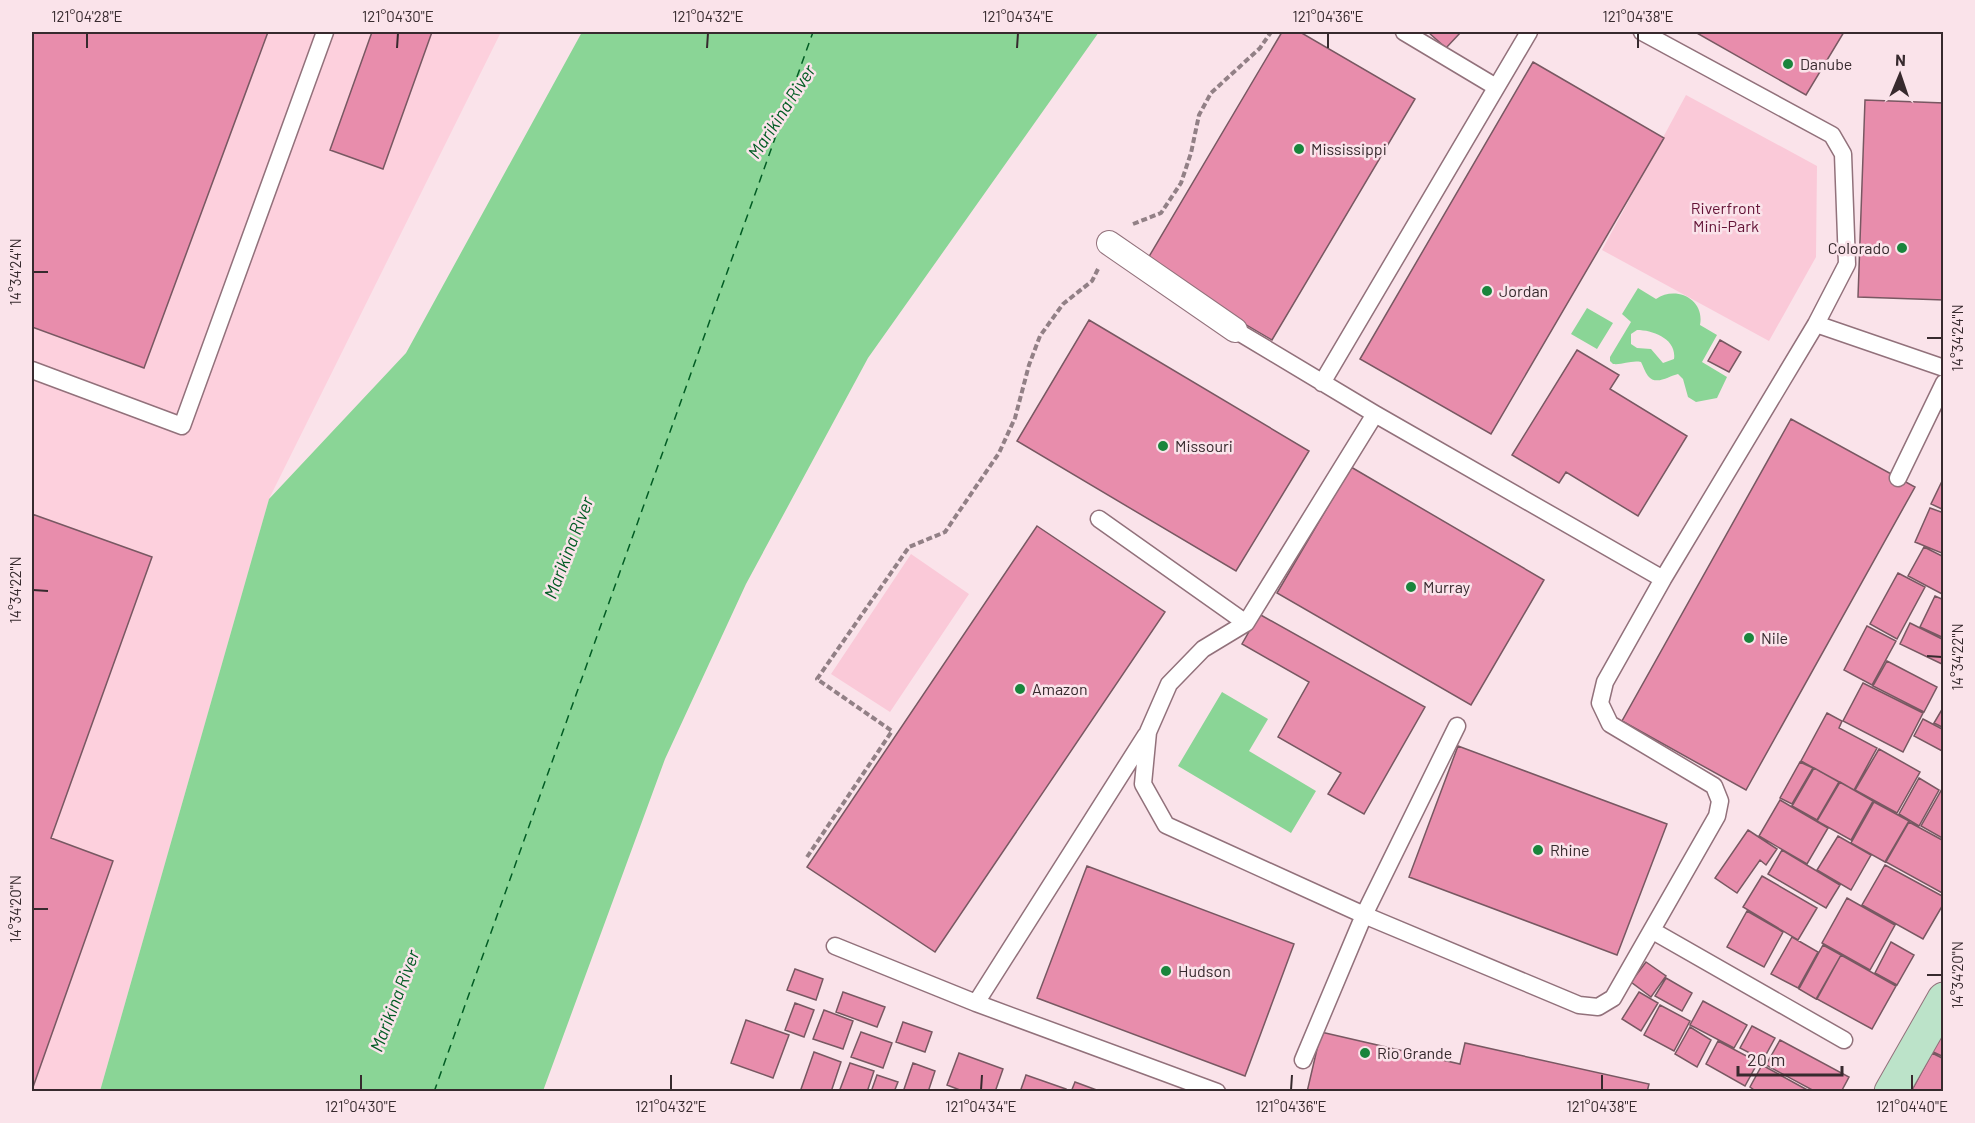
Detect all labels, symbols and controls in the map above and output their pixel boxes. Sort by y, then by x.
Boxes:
text: 121°04'28"E [51,7,123,25]
text: 121°04'30"E [362,7,434,25]
text: 121°04'32"E [672,7,744,25]
text: 121°04'34"E [982,7,1054,25]
text: 121°04'36"E [1292,7,1364,25]
text: 121°04'38"E [1602,7,1674,25]
north arrow [1870,45,1930,105]
text: N [1895,50,1906,69]
place label: Danube [1800,54,1852,73]
marker: Danube [1781,57,1795,71]
water label: Marikina River [743,60,820,162]
place label: Mississippi [1311,139,1387,158]
marker: Mississippi [1292,142,1306,156]
park label: Riverfront Mini-Park [1691,198,1761,235]
text: 14°34'24"N [6,238,24,306]
place label: Colorado [1828,238,1890,257]
marker: Colorado [1895,241,1909,255]
place label: Jordan [1499,281,1548,300]
marker: Jordan [1480,284,1494,298]
text: 14°34'24"N [1948,304,1966,372]
place label: Missouri [1175,436,1233,455]
marker: Missouri [1156,439,1170,453]
water label: Marikina River [539,493,598,602]
text: 14°34'22"N [6,556,24,624]
place label: Murray [1423,577,1471,596]
marker: Murray [1404,580,1418,594]
text: 14°34'22"N [1948,623,1966,691]
place label: Nile [1761,628,1788,647]
marker: Nile [1742,631,1756,645]
place label: Amazon [1032,679,1088,698]
marker: Amazon [1013,682,1027,696]
place label: Rhine [1550,840,1590,859]
marker: Rhine [1531,843,1545,857]
text: 14°34'20"N [6,875,24,943]
text: 14°34'20"N [1948,941,1966,1009]
water label: Marikina River [365,946,424,1055]
place label: Hudson [1178,961,1231,980]
marker: Hudson [1159,964,1173,978]
scale bar [1738,1039,1842,1077]
place label: Rio Grande [1377,1043,1452,1062]
marker: Rio Grande [1358,1046,1372,1060]
text: 20 m [1747,1048,1785,1070]
text: 121°04'30"E [325,1097,397,1115]
text: 121°04'32"E [635,1097,707,1115]
text: 121°04'34"E [945,1097,1017,1115]
text: 121°04'36"E [1255,1097,1327,1115]
text: 121°04'38"E [1566,1097,1638,1115]
text: 121°04'40"E [1876,1097,1948,1115]

